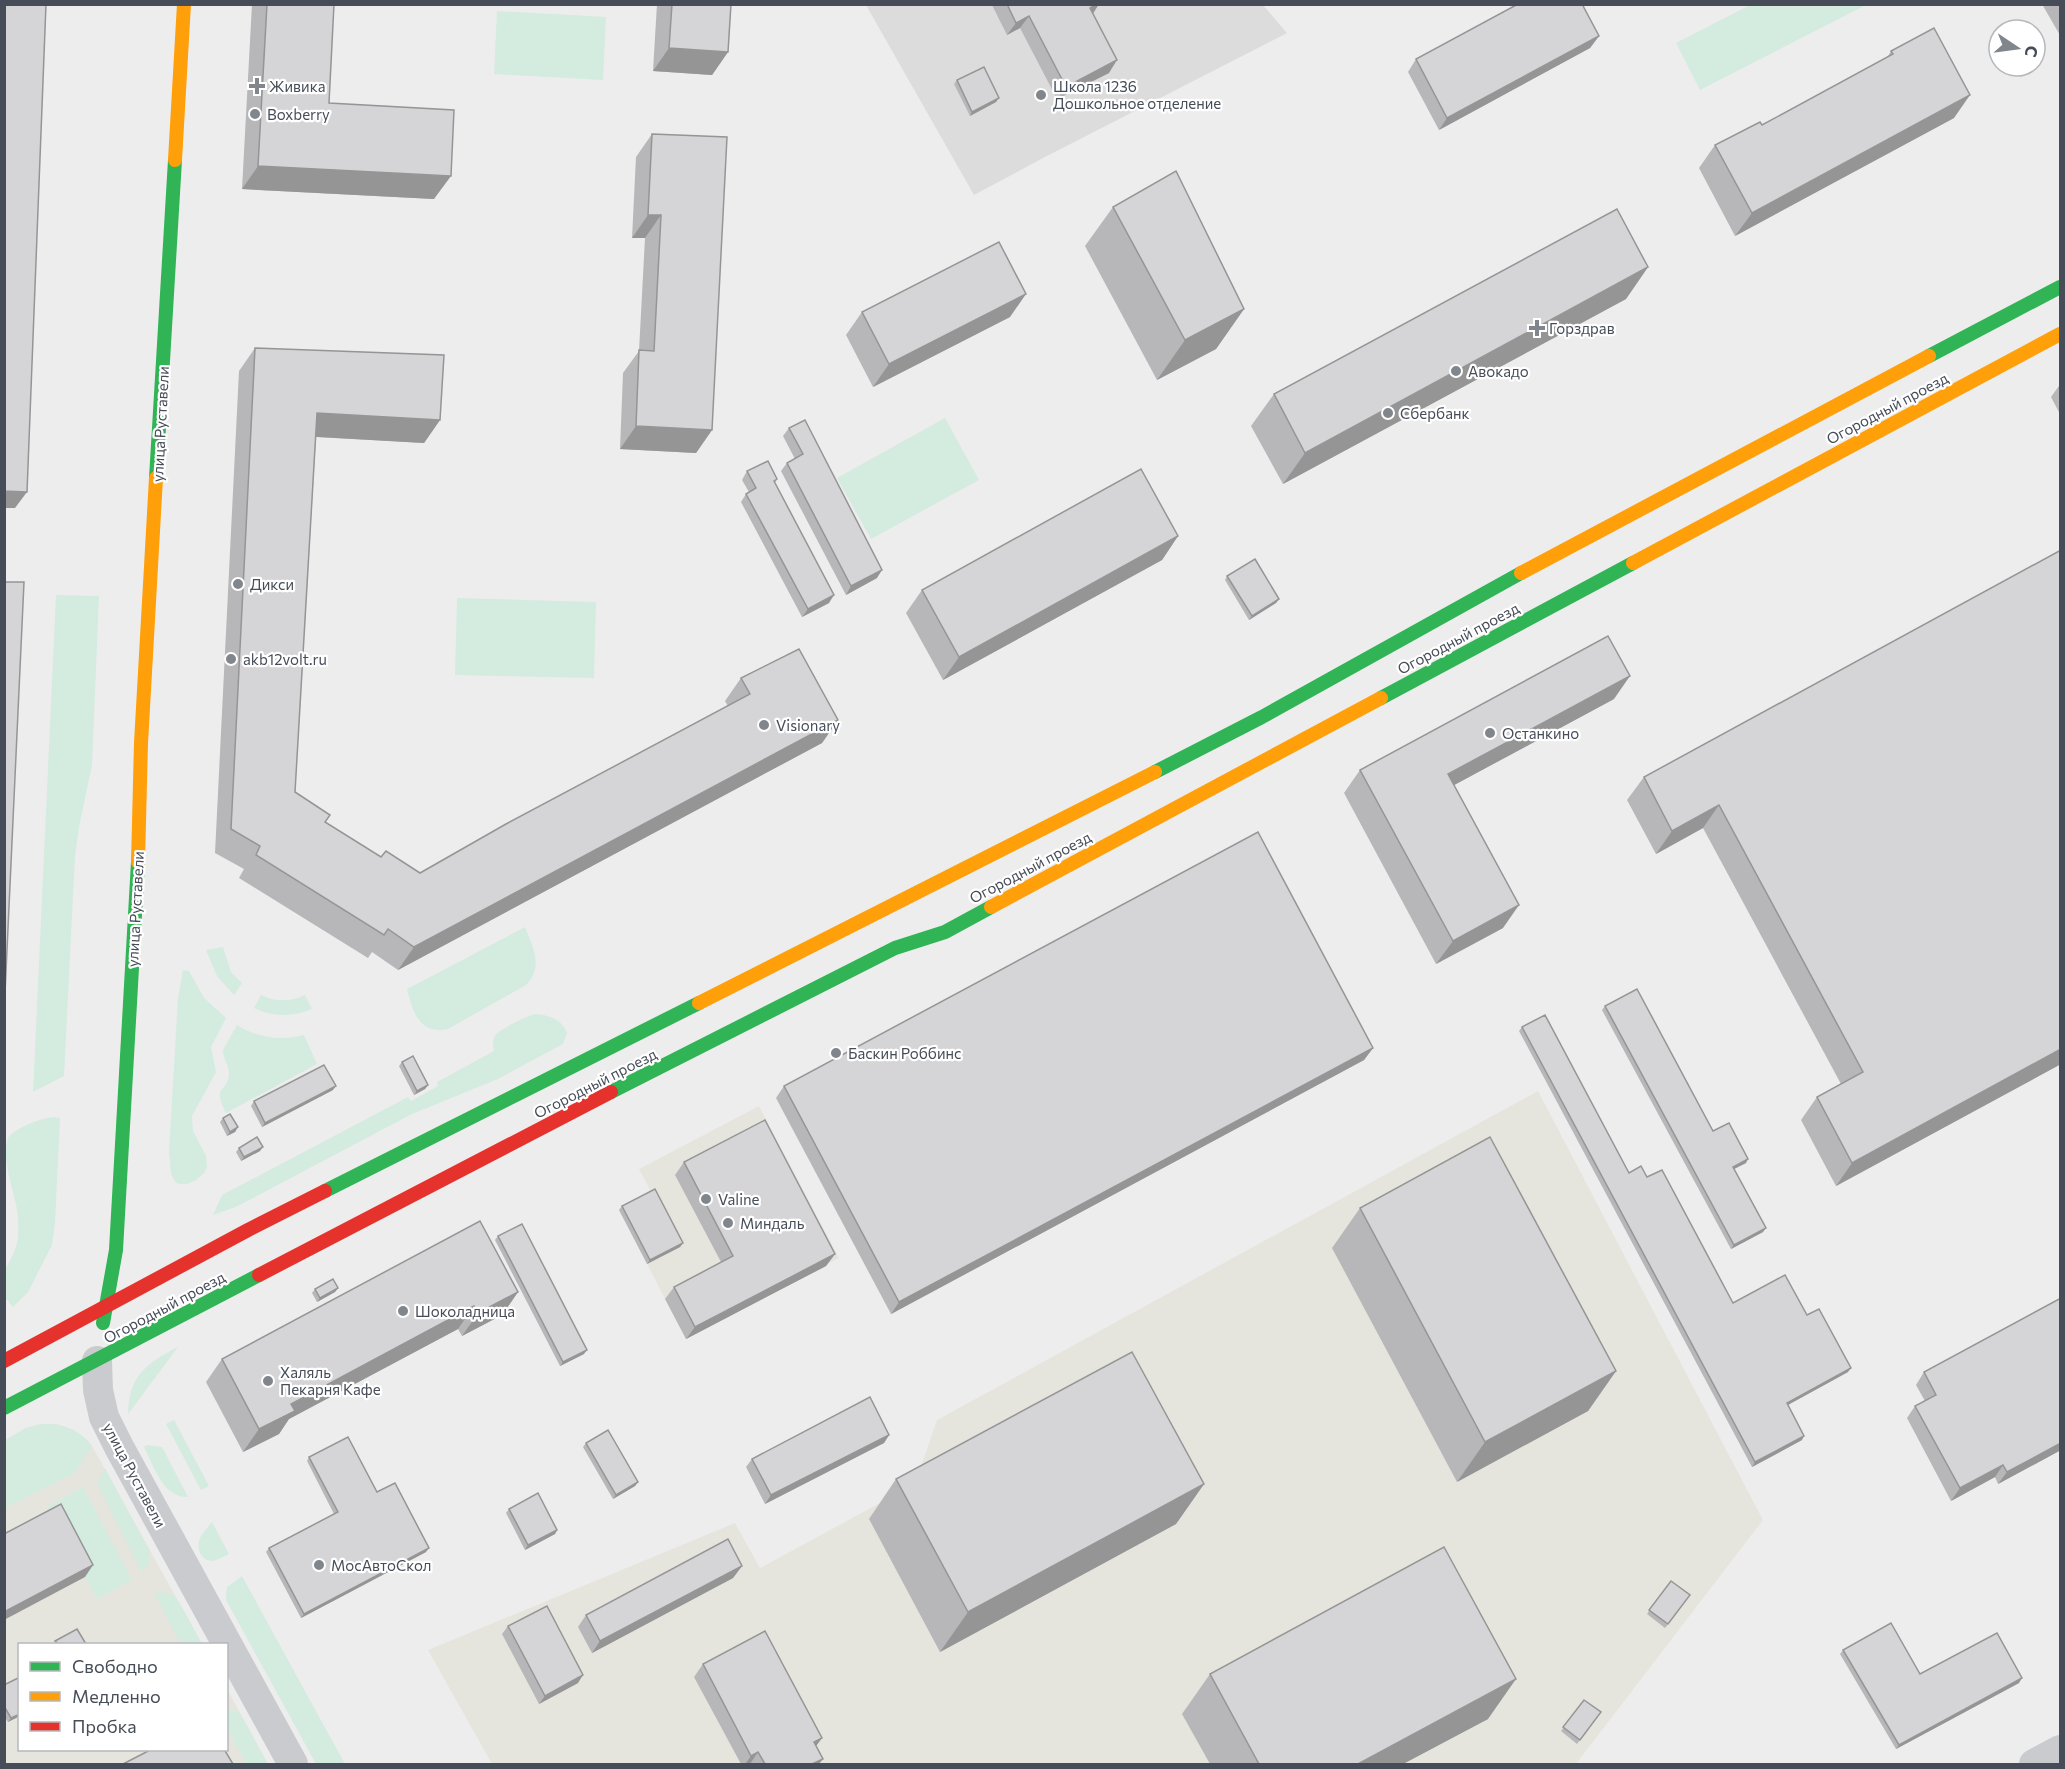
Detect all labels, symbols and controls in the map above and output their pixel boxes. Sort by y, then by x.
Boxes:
north arrow [1987,18,2047,78]
text: С [2022,44,2043,59]
place label: Живика [269,77,325,95]
place label: Школа 1236 Дошкольное отделение [1053,77,1221,112]
marker: Живика [250,79,264,93]
marker: Школа 1236 Дошкольное отделение [1034,88,1048,102]
place label: Boxberry [267,105,330,123]
marker: Boxberry [248,107,262,121]
place label: Горздрав [1549,319,1615,337]
marker: Горздрав [1530,321,1544,335]
place label: Авокадо [1468,362,1529,380]
marker: Авокадо [1449,364,1463,378]
street label: улица Руставели [148,366,172,482]
street label: Огородный проезд [1823,368,1951,448]
place label: Сбербанк [1400,404,1470,422]
marker: Сбербанк [1381,406,1395,420]
place label: Дикси [250,575,294,593]
marker: Дикси [231,577,245,591]
street label: Огородный проезд [1394,598,1522,678]
place label: akb12volt.ru [243,650,327,668]
marker: akb12volt.ru [224,652,238,666]
place label: Visionary [776,716,840,734]
marker: Visionary [757,718,771,732]
place label: Останкино [1502,724,1579,742]
marker: Останкино [1483,726,1497,740]
street label: Огородный проезд [966,827,1094,907]
street label: улица Руставели [123,851,147,967]
street label: Огородный проезд [531,1044,660,1122]
place label: Баскин Роббинс [848,1044,962,1062]
marker: Баскин Роббинс [829,1046,843,1060]
place label: Valine [718,1190,760,1208]
marker: Valine [699,1192,713,1206]
place label: Миндаль [740,1214,805,1232]
marker: Миндаль [721,1216,735,1230]
street label: Огородный проезд [100,1267,228,1347]
place label: Шоколадница [415,1302,515,1320]
marker: Шоколадница [396,1304,410,1318]
place label: Халяль Пекарня Кафе [280,1363,381,1398]
marker: Халяль Пекарня Кафе [261,1374,275,1388]
street label: улица Руставели [100,1419,170,1531]
place label: МосАвтоСкол [331,1556,431,1574]
marker: МосАвтоСкол [312,1558,326,1572]
legend [18,1643,228,1751]
text: Свободно [72,1655,158,1677]
text: Медленно [72,1685,161,1707]
text: Пробка [72,1715,137,1737]

